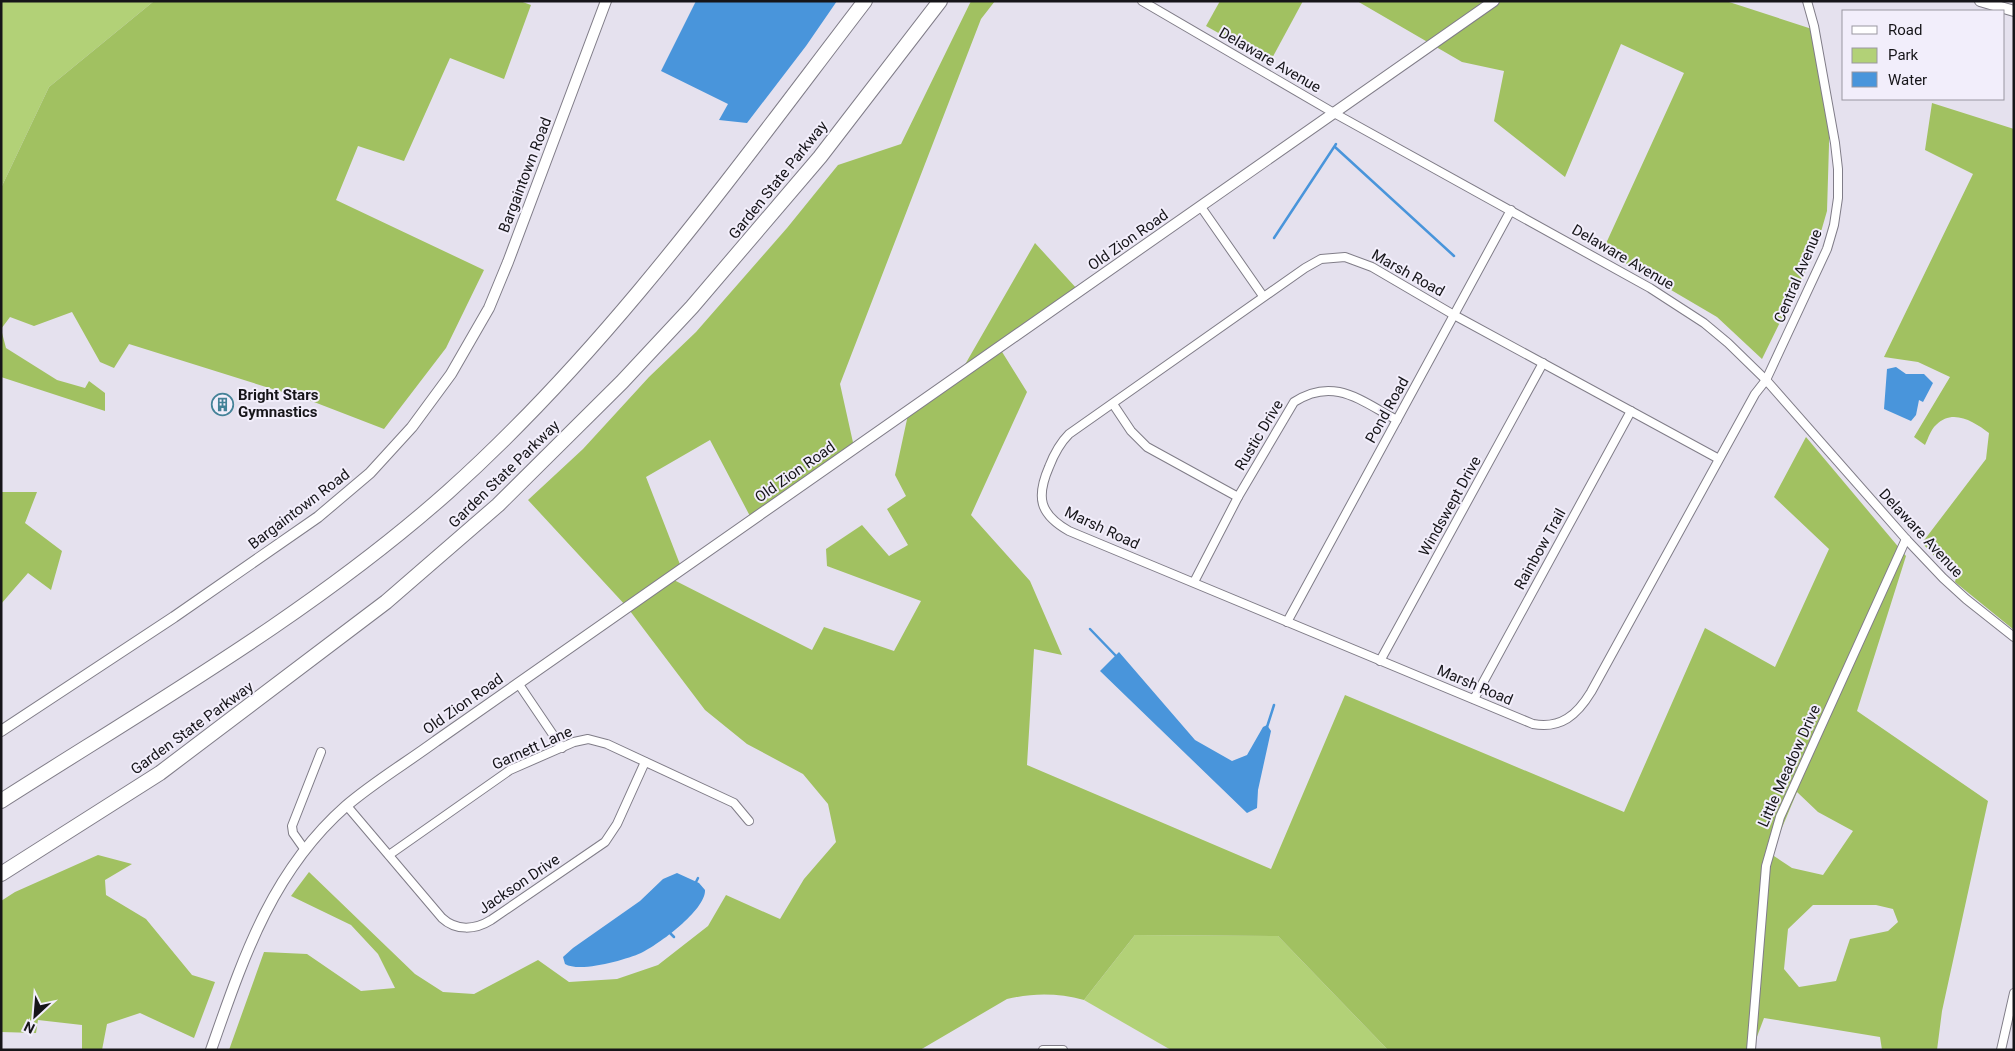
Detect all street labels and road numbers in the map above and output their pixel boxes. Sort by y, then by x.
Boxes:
street label: Delaware Avenue [1216,24,1324,96]
street label: Bargaintown Road [495,115,555,235]
street label: Garden State Parkway [725,117,831,243]
street label: Old Zion Road [1084,206,1172,274]
street label: Delaware Avenue [1569,221,1677,293]
street label: Central Avenue [1770,226,1826,326]
street label: Marsh Road [1368,246,1448,300]
street label: Pond Road [1361,374,1413,446]
street label: Rustic Drive [1231,396,1287,474]
street label: Garden State Parkway [445,416,563,532]
street label: Old Zion Road [751,438,839,506]
street label: Windswept Drive [1415,453,1485,559]
street label: Bargaintown Road [245,465,353,553]
street label: Delaware Avenue [1875,485,1967,581]
street label: Marsh Road [1062,503,1142,553]
street label: Rainbow Trail [1510,505,1570,593]
street label: Marsh Road [1434,661,1516,709]
street label: Old Zion Road [419,670,507,738]
street label: Garden State Parkway [127,678,257,778]
street label: Little Meadow Drive [1754,702,1824,830]
street label: Garnett Lane [489,722,575,774]
street label: Jackson Drive [475,850,563,918]

